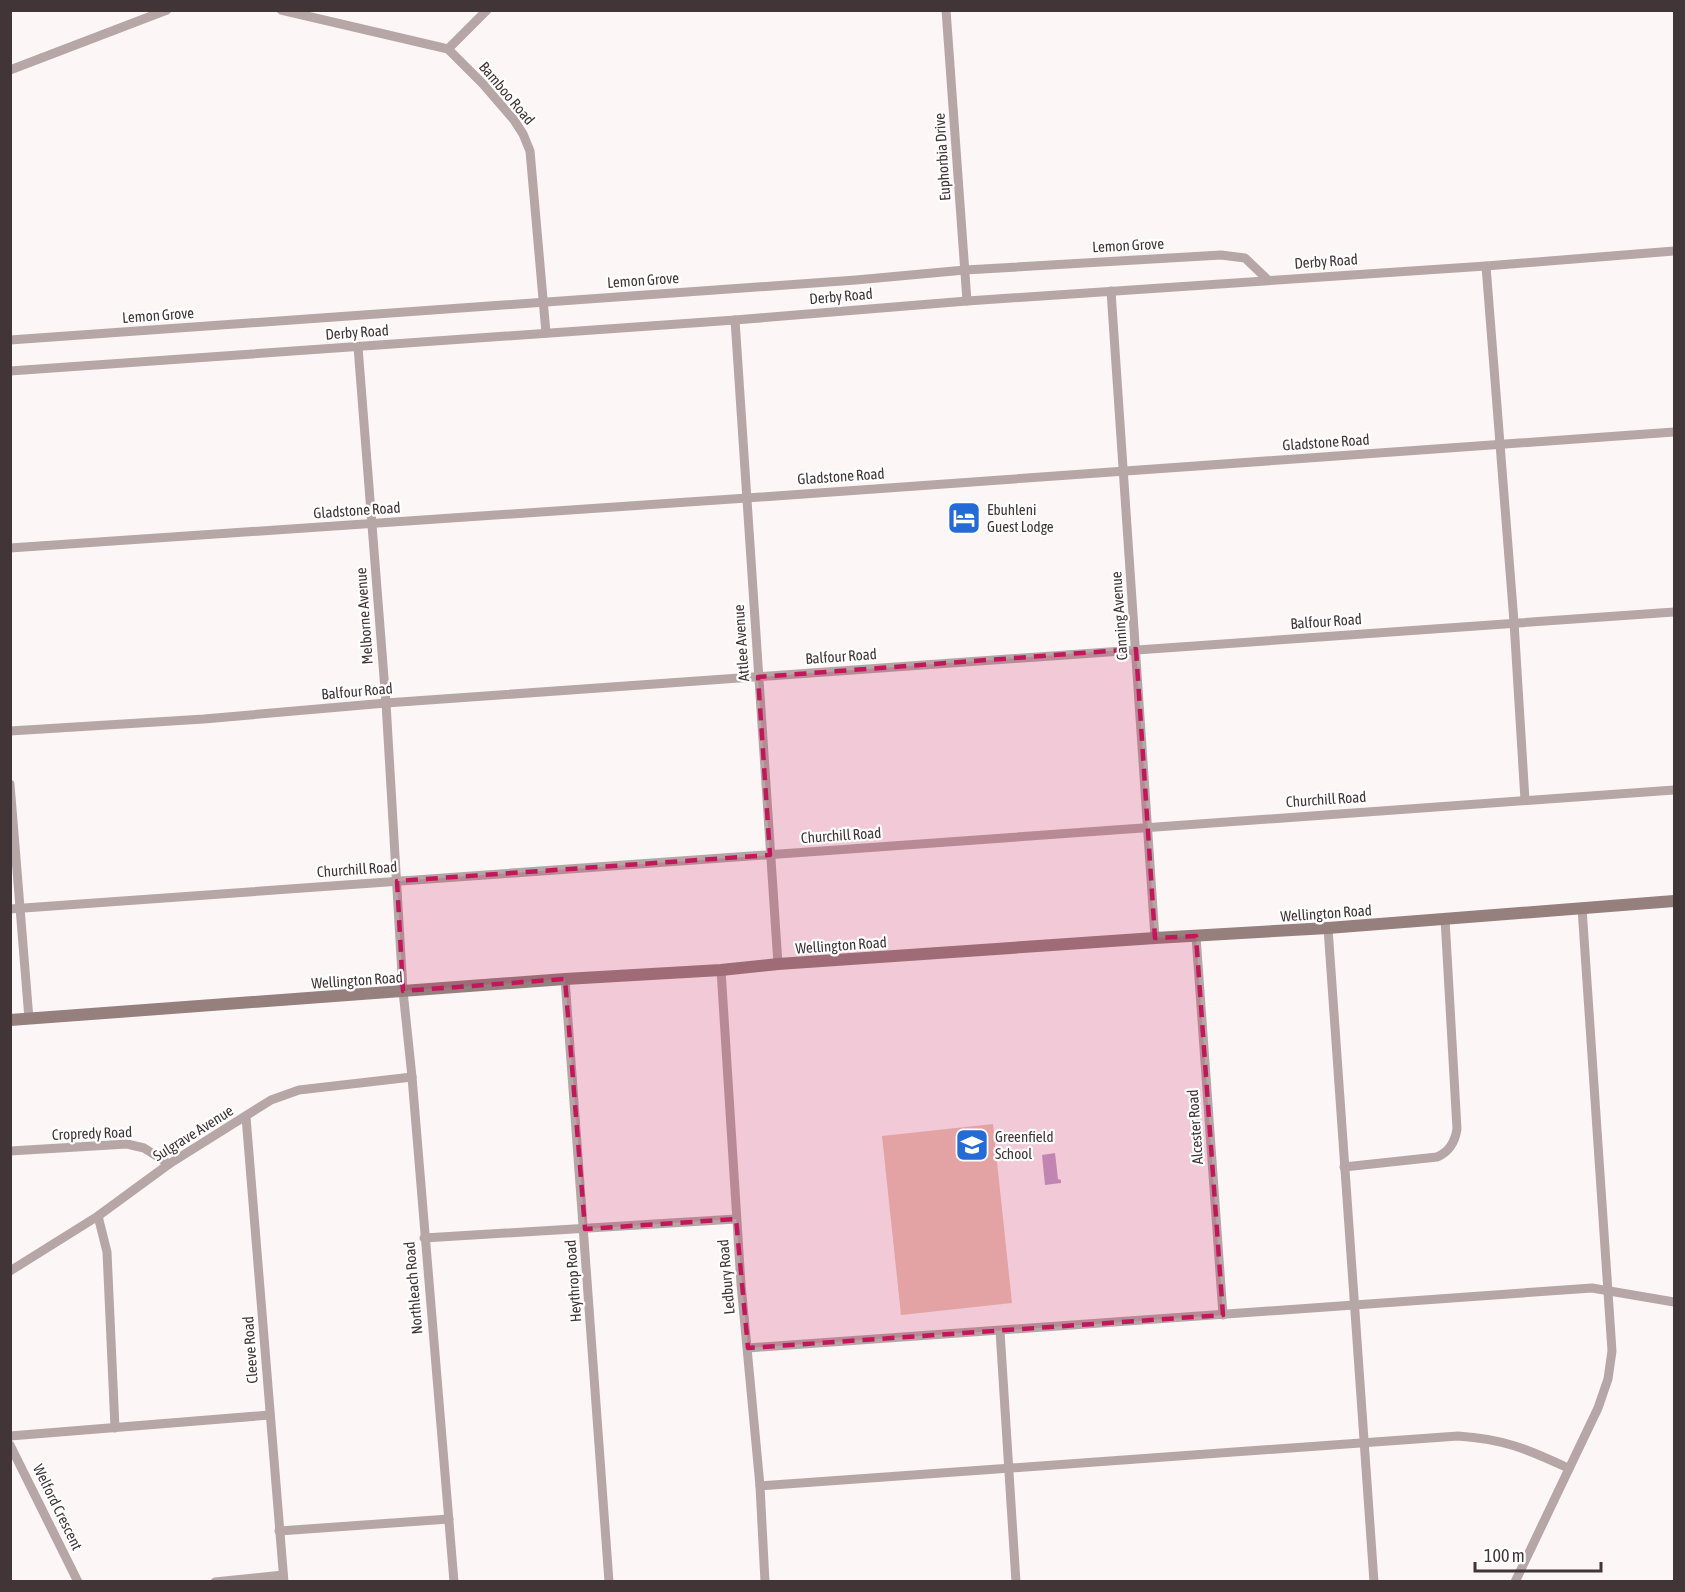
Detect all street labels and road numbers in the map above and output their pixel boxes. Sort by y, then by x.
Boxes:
street label: Bamboo Road [476,58,538,128]
street label: Euphorbia Drive [930,112,954,202]
street label: Lemon Grove [1092,235,1165,255]
street label: Derby Road [1294,250,1358,272]
street label: Lemon Grove [607,269,680,291]
street label: Derby Road [809,285,873,307]
street label: Lemon Grove [122,304,195,326]
street label: Derby Road [325,321,389,343]
street label: Gladstone Road [1282,430,1370,454]
street label: Gladstone Road [797,464,885,488]
street label: Gladstone Road [313,498,401,522]
street label: Melborne Avenue [352,567,376,665]
street label: Canning Avenue [1107,571,1131,661]
street label: Attlee Avenue [730,604,752,682]
street label: Balfour Road [1290,610,1362,632]
street label: Balfour Road [805,645,877,667]
street label: Balfour Road [321,679,393,703]
street label: Churchill Road [1285,788,1367,810]
street label: Churchill Road [800,824,882,846]
street label: Churchill Road [316,858,398,880]
street label: Wellington Road [1280,901,1372,925]
street label: Wellington Road [795,933,887,957]
street label: Wellington Road [311,968,403,992]
street label: Alcester Road [1184,1089,1206,1165]
street label: Sulgrave Avenue [150,1102,236,1164]
street label: Cropredy Road [51,1123,133,1143]
street label: Heythrop Road [562,1239,584,1323]
street label: Ledbury Road [714,1239,738,1315]
street label: Northleach Road [400,1241,426,1335]
street label: Cleeve Road [239,1316,261,1384]
street label: Welford Crescent [30,1461,86,1553]

